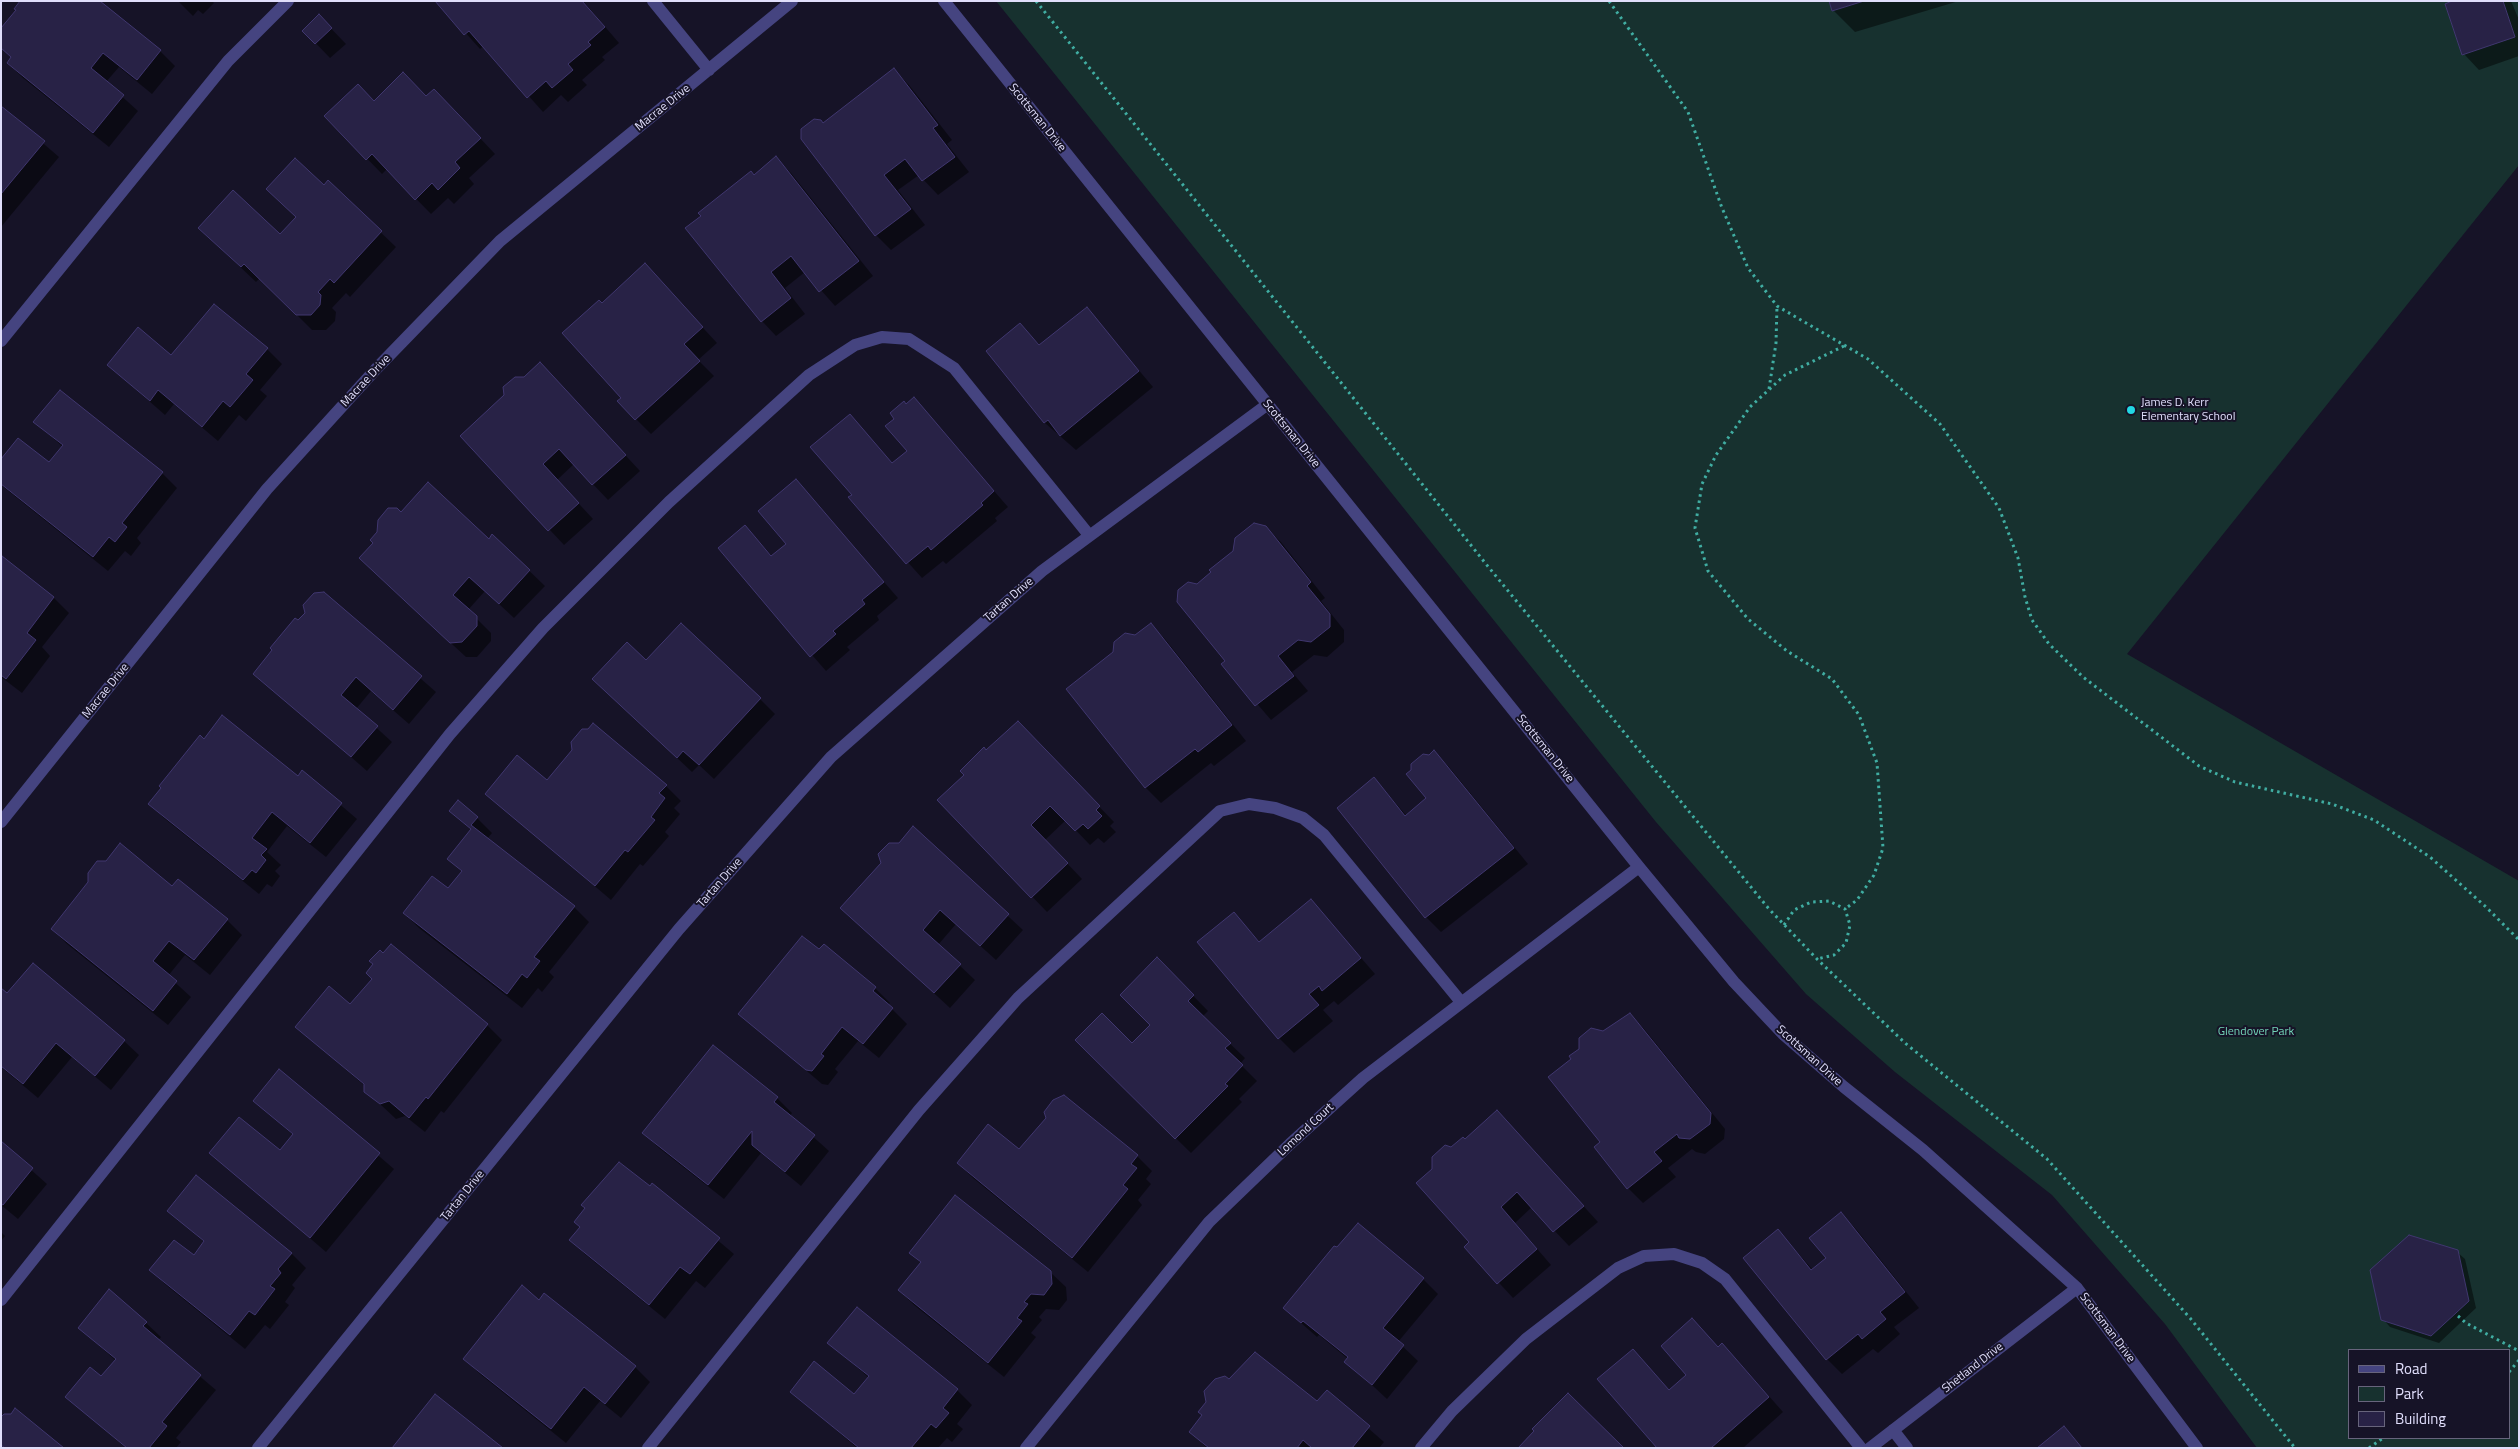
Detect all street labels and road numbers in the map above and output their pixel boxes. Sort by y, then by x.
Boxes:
street label: Scottsman Drive [1005,81,1069,155]
street label: Macrae Drive [633,82,693,134]
street label: Macrae Drive [338,352,394,410]
street label: Scottsman Drive [1259,397,1323,471]
street label: Tartan Drive [981,575,1037,625]
street label: Macrae Drive [80,661,132,721]
street label: Scottsman Drive [1513,712,1577,786]
street label: Tartan Drive [695,855,745,911]
street label: Scottsman Drive [1773,1023,1845,1089]
street label: Lomond Court [1275,1100,1337,1160]
street label: Tartan Drive [438,1168,488,1224]
street label: Scottsman Drive [2076,1290,2138,1366]
street label: Shetland Drive [1940,1340,2006,1396]

